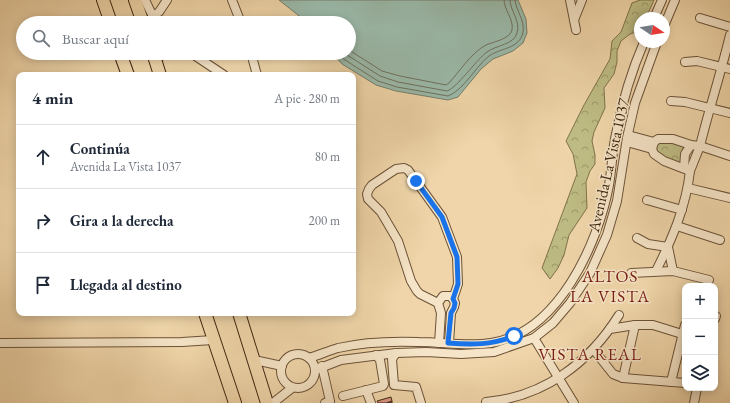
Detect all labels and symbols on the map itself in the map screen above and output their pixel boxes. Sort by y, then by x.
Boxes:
north arrow [634,12,670,48]
street label: Avenida La Vista 1037 [583,96,634,235]
route end [407,172,425,190]
district label: ALTOS LA VISTA [570,265,650,307]
route start [505,327,523,345]
district label: VISTA REAL [538,343,642,365]

